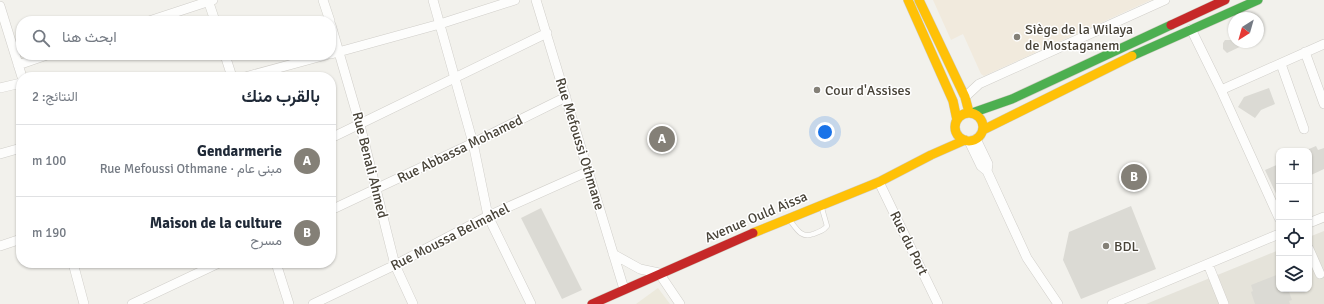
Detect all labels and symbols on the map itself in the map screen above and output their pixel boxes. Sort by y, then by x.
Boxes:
north arrow [1228,12,1264,48]
place label: Siège de la Wilaya de Mostaganem [1025,21,1133,54]
marker: Siège de la Wilaya de Mostaganem [1012,32,1022,42]
street label: Rue Mefoussi Othmane [552,76,608,212]
place label: Cour d'Assises [825,82,911,99]
marker: Cour d'Assises [812,85,822,95]
street label: Rue Benali Ahmed [349,110,391,220]
street label: Rue Abbassa Mohamed [394,111,526,187]
your location [815,122,835,142]
pin: A [649,124,675,154]
pin: B [1121,162,1147,192]
street label: Avenue Ould Aissa [702,188,810,246]
street label: Rue Moussa Belmahel [388,200,512,274]
street label: Rue du Port [886,208,932,278]
place label: BDL [1114,238,1139,255]
marker: BDL [1101,241,1111,251]

